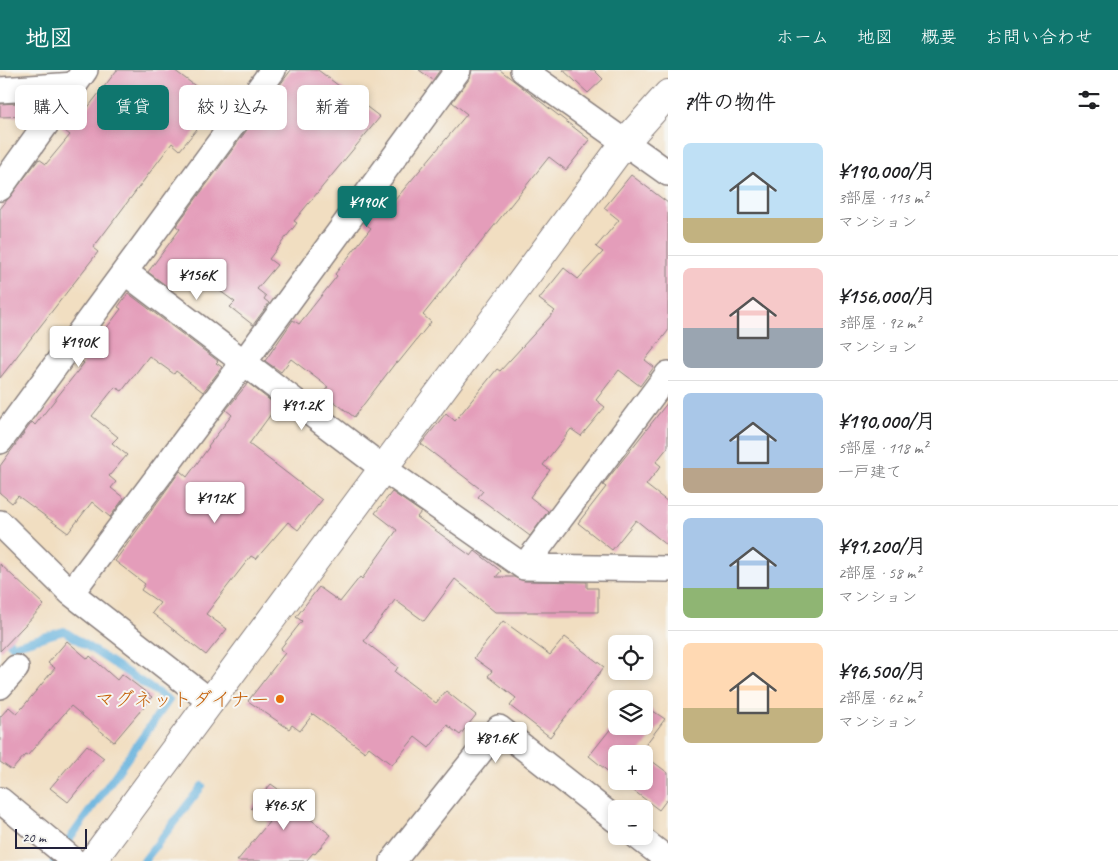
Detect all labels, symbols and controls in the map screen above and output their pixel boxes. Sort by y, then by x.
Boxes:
text: 地図 [25,23,73,53]
text: ホーム [776,26,829,48]
text: 地図 [857,26,893,48]
text: 概要 [921,26,957,48]
text: お問い合わせ [985,26,1093,48]
chip: 購入 [15,85,87,130]
chip: 賃貸 [97,85,169,130]
chip: 絞り込み [179,85,287,130]
chip: 新着 [297,85,369,130]
icon: filters [1075,86,1103,114]
text: 7件の物件 [683,89,776,115]
text: ¥190,000/月 [838,158,936,184]
icon: home [723,163,783,223]
pin: ¥190K [332,186,402,228]
text: 3部屋 · 113 m² [838,188,928,208]
text: ¥190K [349,192,385,212]
text: マンション [838,212,917,232]
pin: ¥156K [162,258,232,301]
text: ¥156K [178,265,216,285]
text: ¥156,000/月 [838,283,936,309]
icon: home [723,288,783,348]
text: 3部屋 · 92 m² [838,313,920,333]
pin: ¥190K [44,326,114,368]
text: ¥190K [61,332,97,352]
text: マンション [838,337,917,357]
pin: ¥91.2K [261,388,343,431]
text: ¥91.2K [282,395,322,415]
text: ¥190,000/月 [838,408,936,434]
icon: home [723,413,783,473]
text: 5部屋 · 118 m² [838,438,928,458]
text: 一戸建て [838,462,902,482]
pin: ¥112K [180,482,250,524]
text: ¥112K [197,488,233,508]
text: ¥91,200/月 [838,533,927,559]
icon: home [723,538,783,598]
text: 2部屋 · 58 m² [838,563,920,583]
text: マンション [838,587,917,607]
map controls [608,635,653,845]
button: locate [608,635,653,680]
text: ¥96,500/月 [838,658,927,684]
icon: home [723,663,783,723]
place label: マグネットダイナー [95,687,270,712]
text: 2部屋 · 62 m² [838,688,920,708]
button: layers [608,690,653,735]
marker: マグネットダイナー [274,693,286,705]
text: マンション [838,712,917,732]
pin: ¥81.6K [455,722,537,764]
text: ¥81.6K [476,728,516,748]
button: + [608,745,653,790]
pin: ¥96.5K [243,788,325,831]
text: ¥96.5K [264,795,304,815]
button: − [608,800,653,845]
scale bar [15,826,88,849]
text: 20 m [22,829,46,846]

